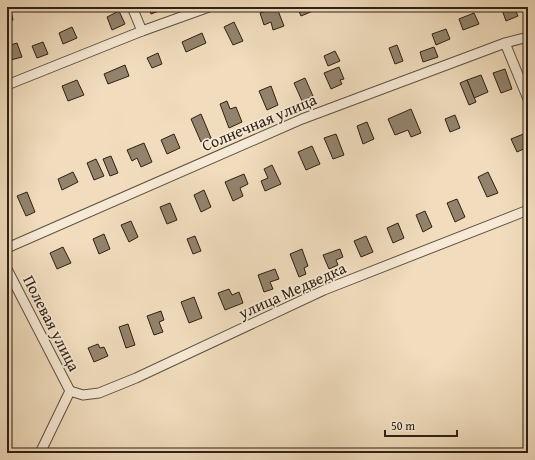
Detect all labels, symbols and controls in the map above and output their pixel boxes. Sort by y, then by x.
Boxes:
street label: Солнечная улица [198,87,321,157]
street label: улица Медведка [233,255,350,325]
street label: Полевая улица [17,271,87,376]
scale bar [385,412,457,438]
text: 50 m [391,417,415,434]

